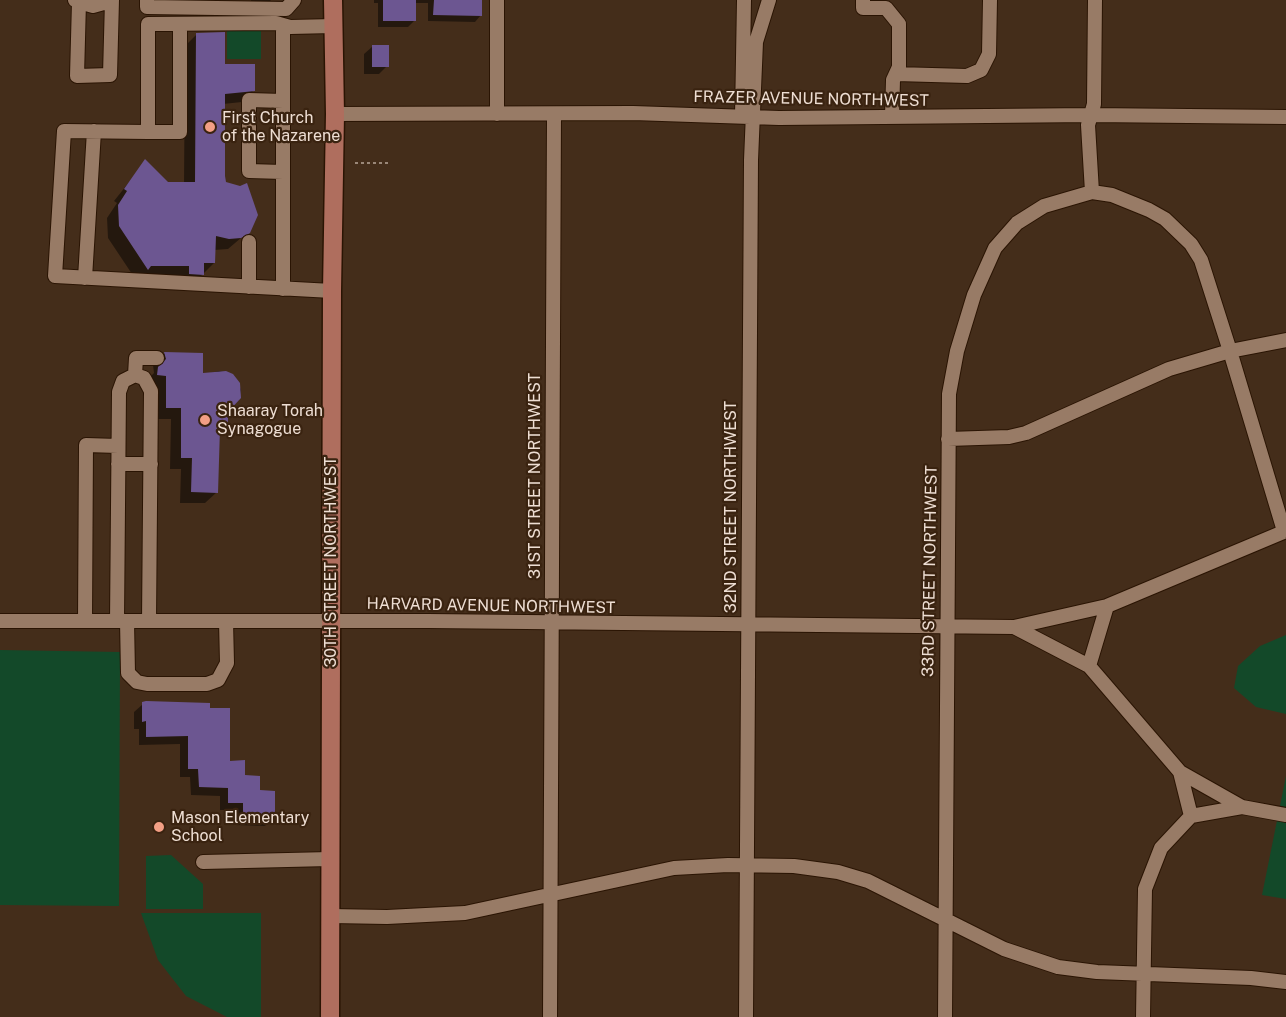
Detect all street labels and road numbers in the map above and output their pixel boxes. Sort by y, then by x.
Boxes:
street label: FRAZER AVENUE NORTHWEST [693,87,929,111]
street label: 31ST STREET NORTHWEST [525,373,545,579]
street label: 32ND STREET NORTHWEST [721,401,741,613]
street label: 30TH STREET NORTHWEST [321,456,341,668]
street label: 33RD STREET NORTHWEST [919,465,941,677]
street label: HARVARD AVENUE NORTHWEST [366,594,616,618]

